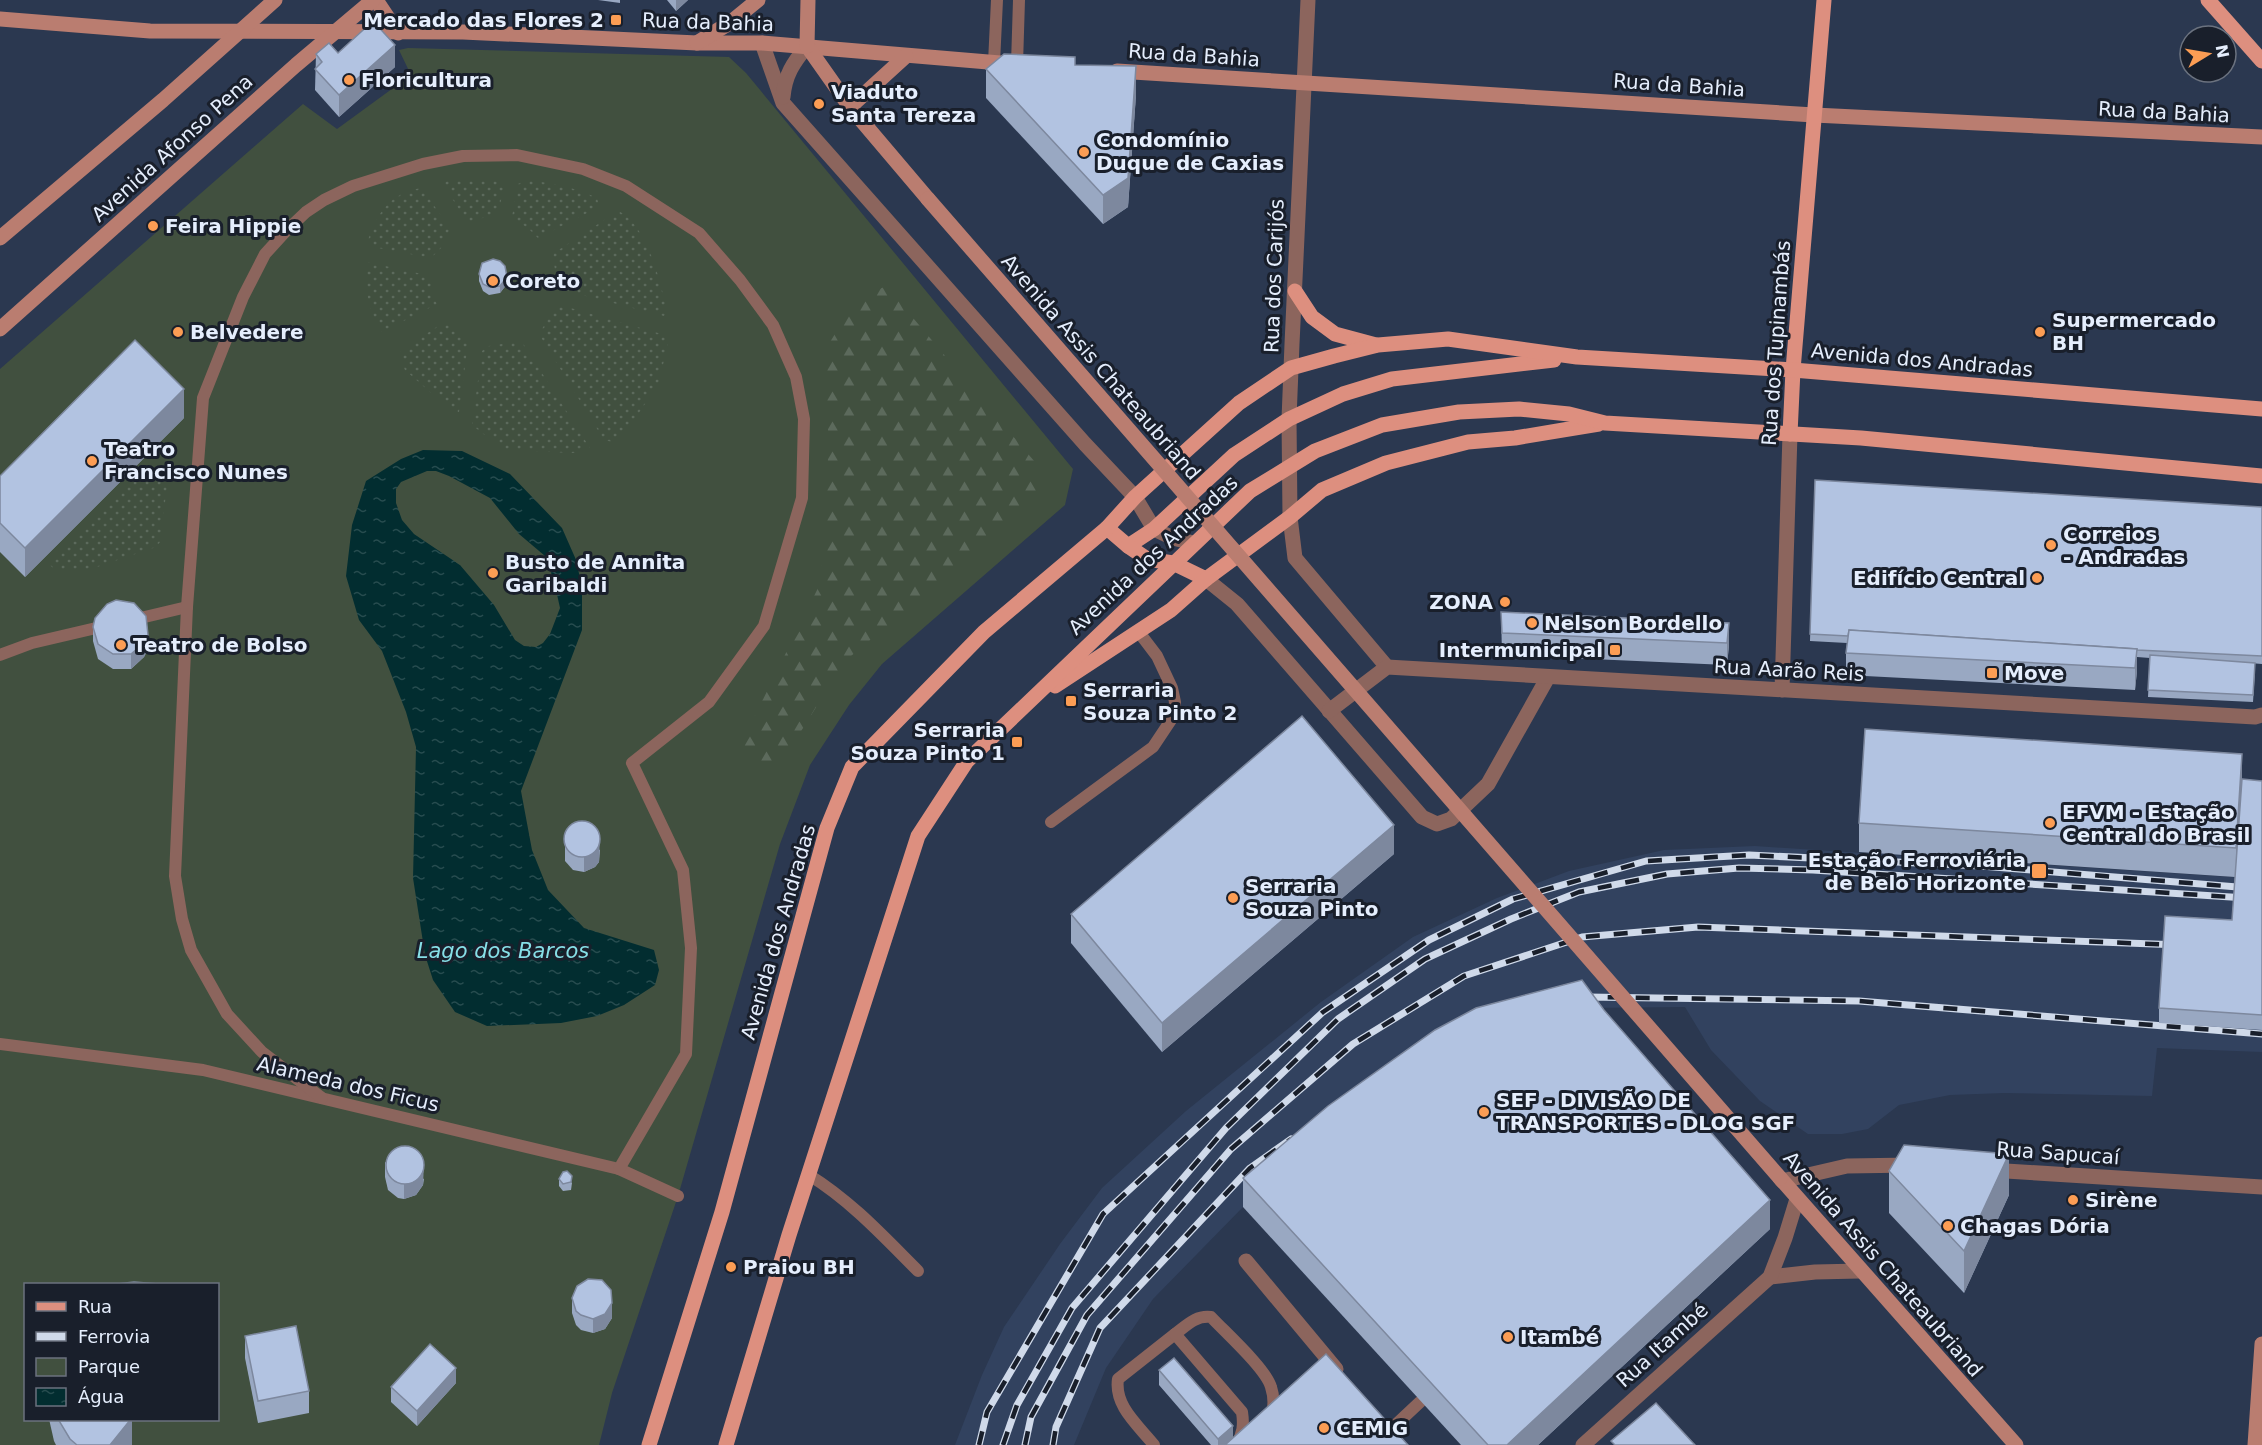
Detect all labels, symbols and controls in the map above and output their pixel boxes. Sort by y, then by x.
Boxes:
place label: Mercado das Flores 2 [363,8,604,32]
street label: Rua da Bahia [642,8,774,36]
marker: Mercado das Flores 2 [609,13,623,27]
north arrow [2178,24,2238,84]
street label: Rua da Bahia [1127,38,1261,72]
text: N [2212,43,2233,60]
place label: Floricultura [361,68,492,92]
street label: Rua da Bahia [1612,68,1746,102]
street label: Avenida Afonso Pena [86,69,258,227]
marker: Floricultura [342,73,356,87]
place label: Viaduto Santa Tereza [831,80,976,127]
marker: Viaduto Santa Tereza [812,97,826,111]
street label: Rua da Bahia [2097,97,2231,127]
place label: Condomínio Duque de Caxias [1096,128,1284,175]
marker: Condomínio Duque de Caxias [1077,145,1091,159]
street label: Rua dos Carijós [1259,199,1289,353]
place label: Feira Hippie [165,214,301,238]
marker: Feira Hippie [146,219,160,233]
street label: Rua dos Tupinambás [1757,239,1795,447]
street label: Avenida Assis Chateaubriand [996,249,1206,485]
place label: Coreto [505,269,580,293]
marker: Coreto [486,274,500,288]
place label: Supermercado BH [2052,308,2216,355]
place label: Belvedere [190,320,304,344]
marker: Belvedere [171,325,185,339]
marker: Supermercado BH [2033,325,2047,339]
street label: Avenida dos Andradas [1810,338,2034,382]
place label: Teatro Francisco Nunes [104,437,288,484]
marker: Teatro Francisco Nunes [85,454,99,468]
street label: Avenida dos Andradas [1063,470,1243,640]
place label: Correios - Andradas [2063,522,2185,569]
marker: Correios - Andradas [2044,538,2058,552]
place label: Busto de Annita Garibaldi [505,550,685,597]
marker: Busto de Annita Garibaldi [486,566,500,580]
place label: Edifício Central [1853,566,2025,590]
marker: Edifício Central [2030,571,2044,585]
place label: ZONA [1429,590,1494,614]
marker: ZONA [1498,595,1512,609]
place label: Nelson Bordello [1544,611,1722,635]
marker: Nelson Bordello [1525,616,1539,630]
place label: Teatro de Bolso [133,633,308,657]
marker: Teatro de Bolso [114,638,128,652]
place label: Intermunicipal [1439,638,1603,662]
marker: Intermunicipal [1608,643,1622,657]
street label: Rua Aarão Reis [1713,654,1865,686]
place label: Move [2004,661,2064,685]
marker: Move [1985,666,1999,680]
place label: Serraria Souza Pinto 2 [1083,678,1237,725]
marker: Serraria Souza Pinto 2 [1064,694,1078,708]
place label: Serraria Souza Pinto 1 [851,718,1005,765]
marker: Serraria Souza Pinto 1 [1010,735,1024,749]
place label: EFVM - Estação Central do Brasil [2062,800,2250,847]
marker: EFVM - Estação Central do Brasil [2043,816,2057,830]
street label: Avenida dos Andradas [736,822,820,1042]
place label: Estação Ferroviária de Belo Horizonte [1808,848,2026,895]
marker: Estação Ferroviária de Belo Horizonte [2030,862,2048,880]
place label: Serraria Souza Pinto [1245,874,1379,921]
marker: Serraria Souza Pinto [1226,891,1240,905]
water label: Lago dos Barcos [417,939,589,963]
street label: Alameda dos Ficus [255,1051,441,1117]
place label: SEF - DIVISÃO DE TRANSPORTES - DLOG SGF [1496,1088,1795,1135]
marker: SEF - DIVISÃO DE TRANSPORTES - DLOG SGF [1477,1105,1491,1119]
street label: Rua Sapucaí [1996,1137,2122,1169]
street label: Avenida Assis Chateaubriand [1778,1146,1988,1382]
place label: Sirène [2085,1188,2158,1212]
marker: Sirène [2066,1193,2080,1207]
place label: Chagas Dória [1960,1214,2110,1238]
marker: Chagas Dória [1941,1219,1955,1233]
place label: Praiou BH [743,1255,855,1279]
marker: Praiou BH [724,1260,738,1274]
legend [24,1283,219,1421]
text: Rua [78,1296,112,1317]
street label: Rua Itambé [1611,1298,1713,1392]
place label: Itambé [1520,1325,1599,1349]
text: Ferrovia [78,1326,150,1347]
marker: Itambé [1501,1330,1515,1344]
text: Parque [78,1356,140,1377]
text: Água [78,1386,124,1407]
place label: CEMIG [1336,1416,1408,1440]
marker: CEMIG [1317,1421,1331,1435]

